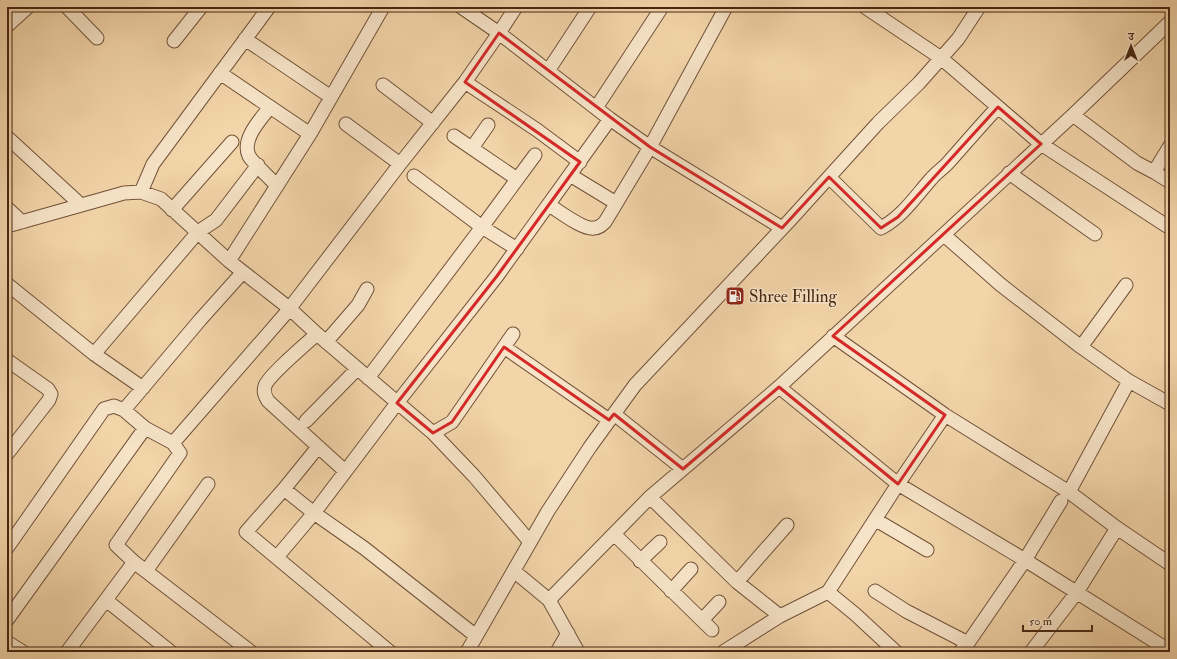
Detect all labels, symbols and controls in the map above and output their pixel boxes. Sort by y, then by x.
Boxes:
north arrow [1111,26,1151,66]
text: उ [1127,30,1135,43]
fuel station icon: Shree Filling [724,285,746,307]
place label: Shree Filling [749,286,837,307]
scale bar [1023,607,1092,633]
text: 50 m [1029,614,1053,629]

